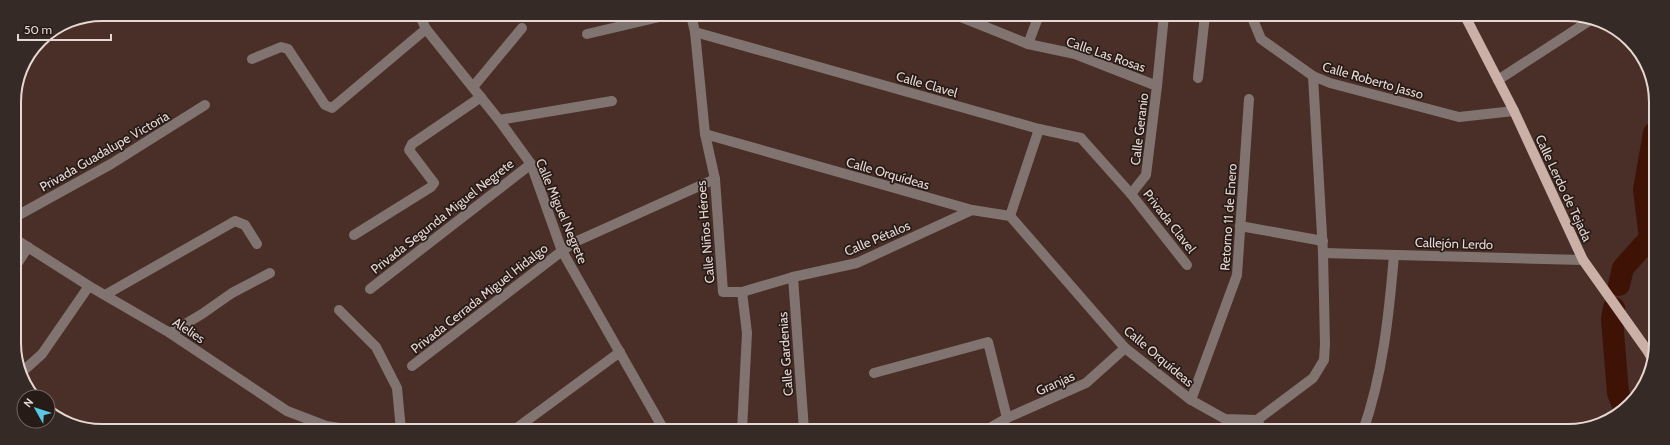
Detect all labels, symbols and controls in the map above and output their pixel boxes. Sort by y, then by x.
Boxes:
scale bar [18,16,111,42]
text: 50 m [24,22,52,37]
street label: Calle Las Rosas [1064,33,1148,75]
street label: Calle Roberto Jasso [1321,58,1425,102]
street label: Calle Clavel [895,68,959,100]
street label: Calle Geranio [1127,92,1151,166]
street label: Privada Guadalupe Victoria [36,107,172,195]
street label: Calle Lerdo de Tejada [1531,132,1596,245]
street label: Calle Orquídeas [844,153,932,193]
street label: Privada Segunda Miguel Negrete [367,155,517,277]
street label: Calle Miguel Negrete [533,156,592,266]
street label: Retorno 11 de Enero [1216,163,1240,271]
street label: Calle Niños Héroes [692,179,717,284]
street label: Privada Clavel [1140,186,1200,256]
street label: Calle Pétalos [842,217,913,259]
street label: Callejón Lerdo [1414,234,1493,253]
street label: Privada Cerrada Miguel Hidalgo [407,240,551,356]
street label: Calle Gardenias [774,311,796,397]
street label: Alelies [170,314,209,347]
street label: Calle Orquídeas [1121,322,1198,390]
street label: Granjas [1033,367,1078,399]
north arrow [16,389,56,429]
text: N [20,395,36,410]

